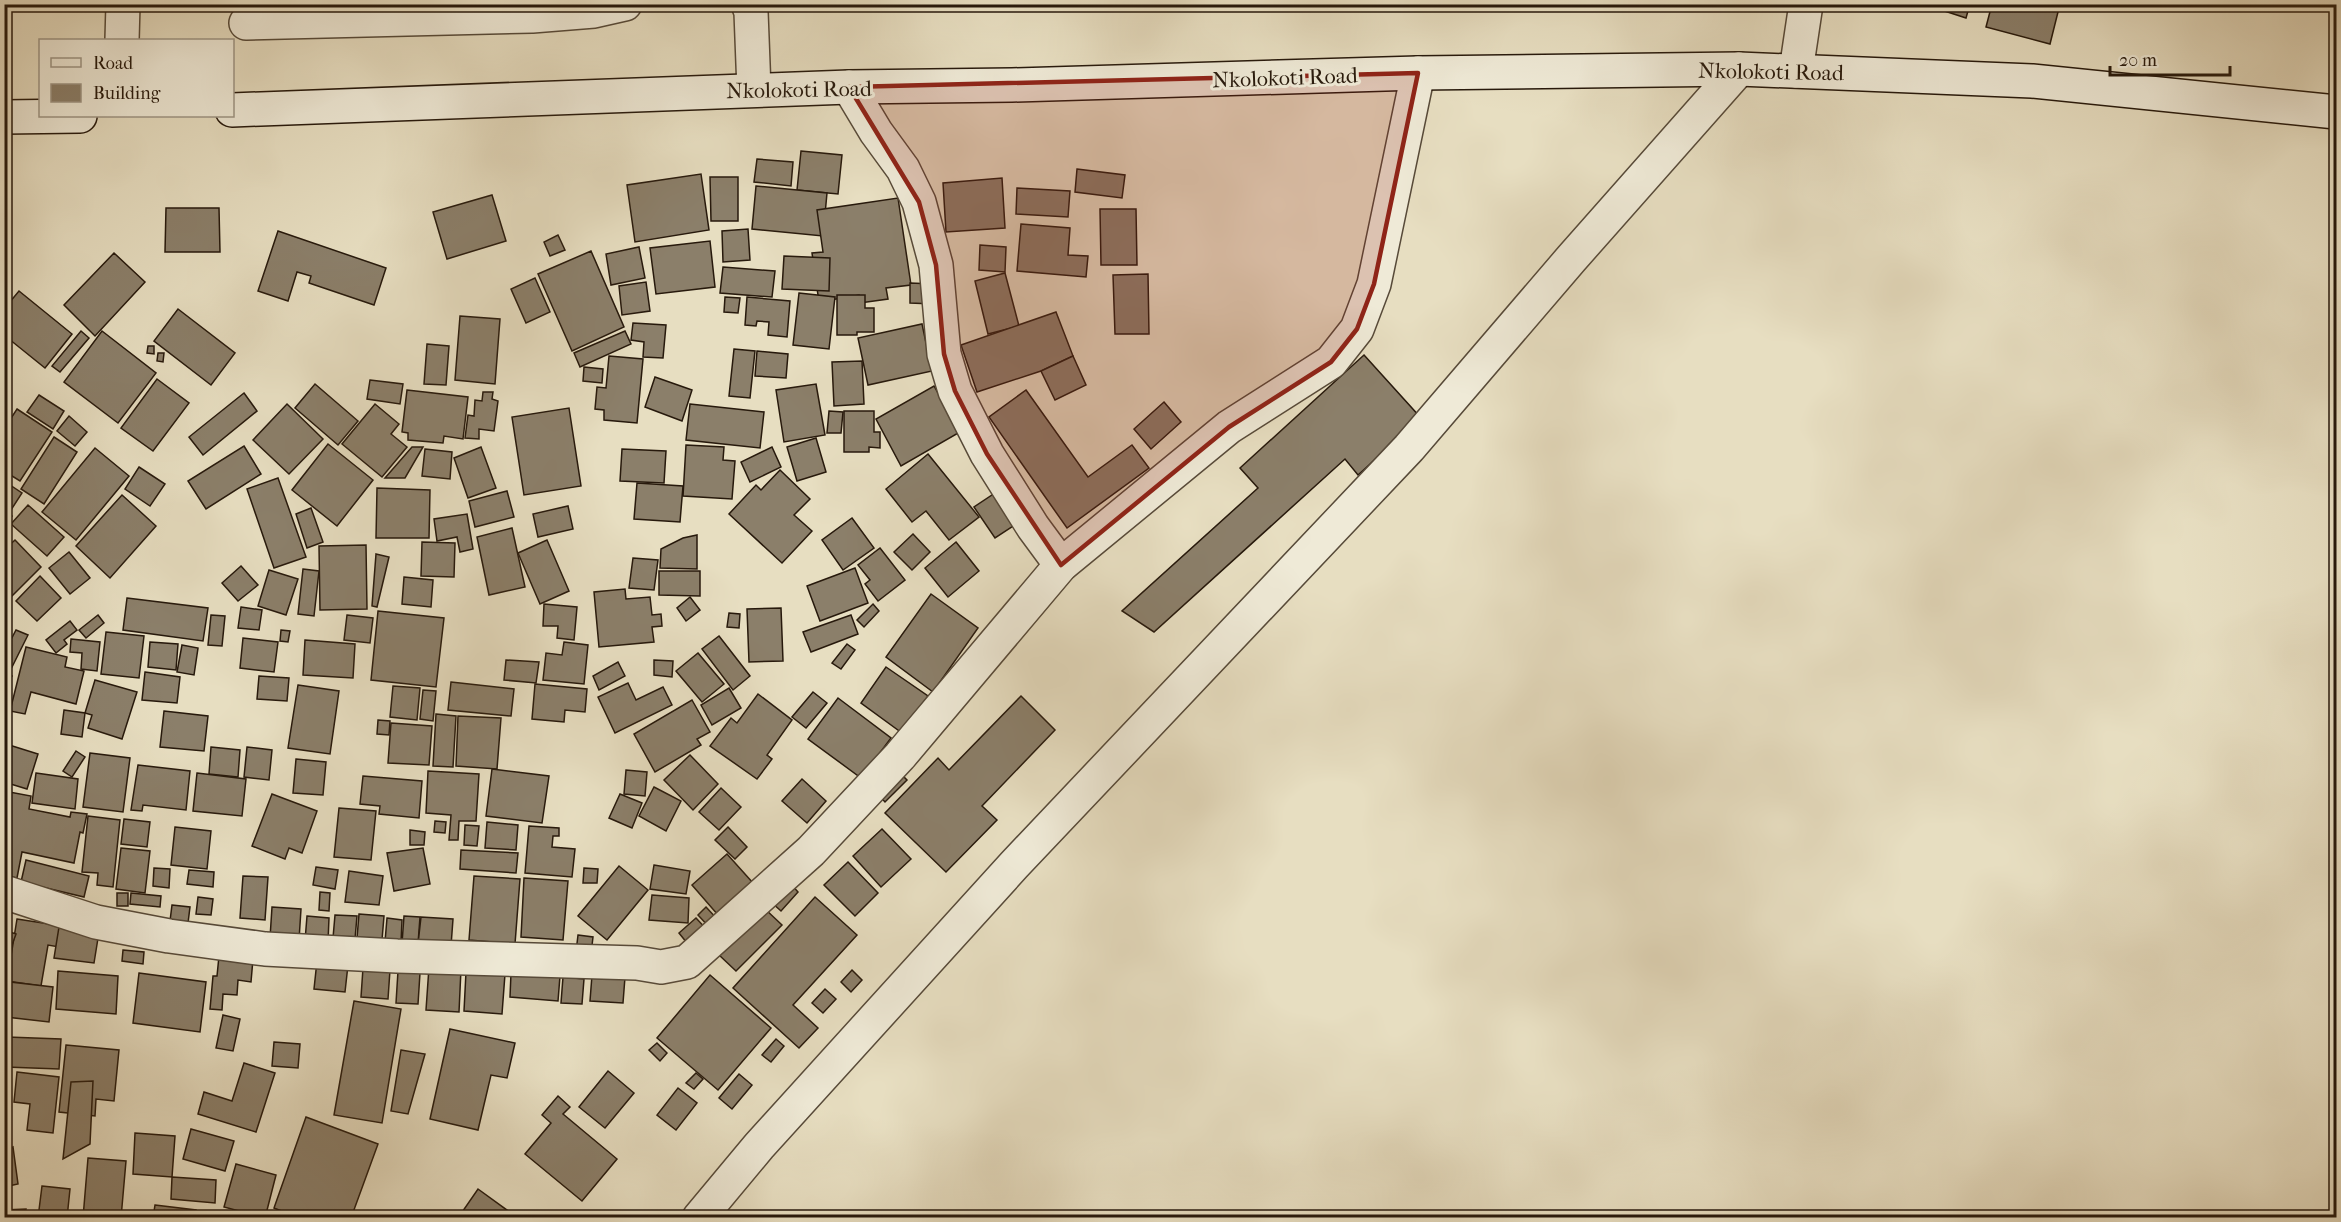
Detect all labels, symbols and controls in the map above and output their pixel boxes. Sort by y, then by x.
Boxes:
legend [39,39,234,117]
scale bar [2110,39,2230,77]
text: 20 m [2119,50,2157,71]
text: Road [93,53,133,74]
street label: Nkolokoti Road [1698,58,1845,86]
street label: Nkolokoti Road [1212,62,1359,94]
street label: Nkolokoti Road [726,76,873,104]
text: Building [93,83,161,104]

